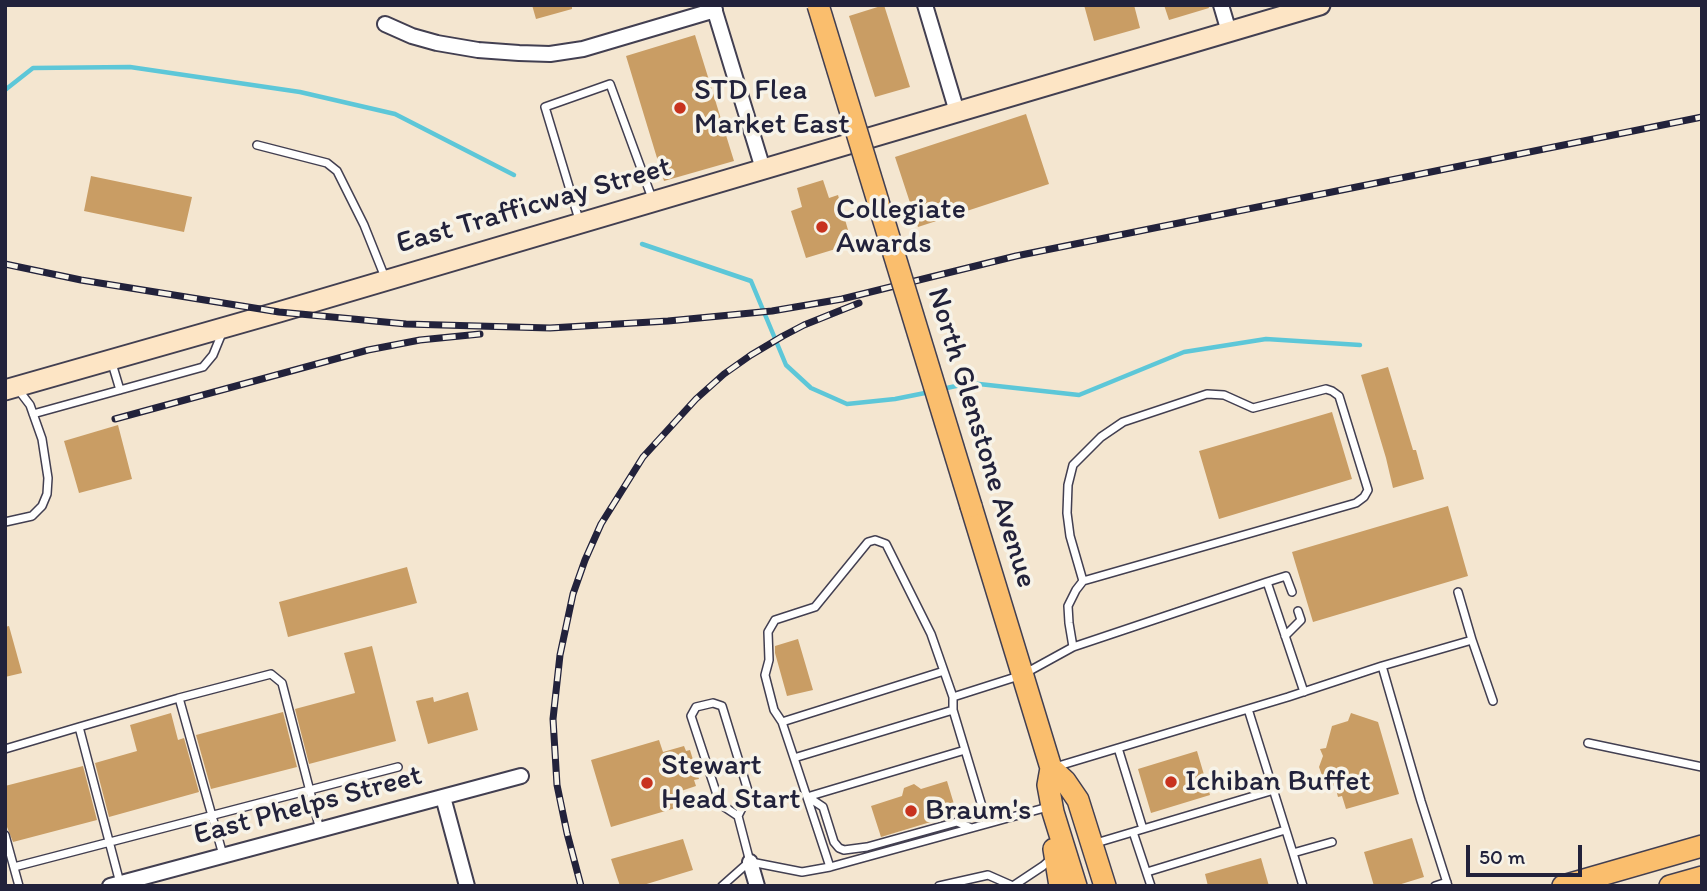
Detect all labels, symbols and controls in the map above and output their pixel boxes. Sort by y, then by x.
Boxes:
place label: STD Flea Market East [694,73,849,144]
marker: STD Flea Market East [672,100,688,116]
street label: East Trafficway Street [392,150,676,262]
place label: Collegiate Awards [836,192,966,262]
marker: Collegiate Awards [814,219,830,235]
street label: North Glenstone Avenue [918,284,1044,592]
place label: Stewart Head Start [661,748,800,818]
street label: East Phelps Street [190,758,426,854]
place label: Ichiban Buffet [1185,764,1371,800]
marker: Ichiban Buffet [1163,774,1179,790]
marker: Stewart Head Start [639,775,655,791]
place label: Braum's [925,793,1032,829]
marker: Braum's [903,803,919,819]
scale bar [1469,832,1584,876]
text: 50 m [1479,844,1525,869]

